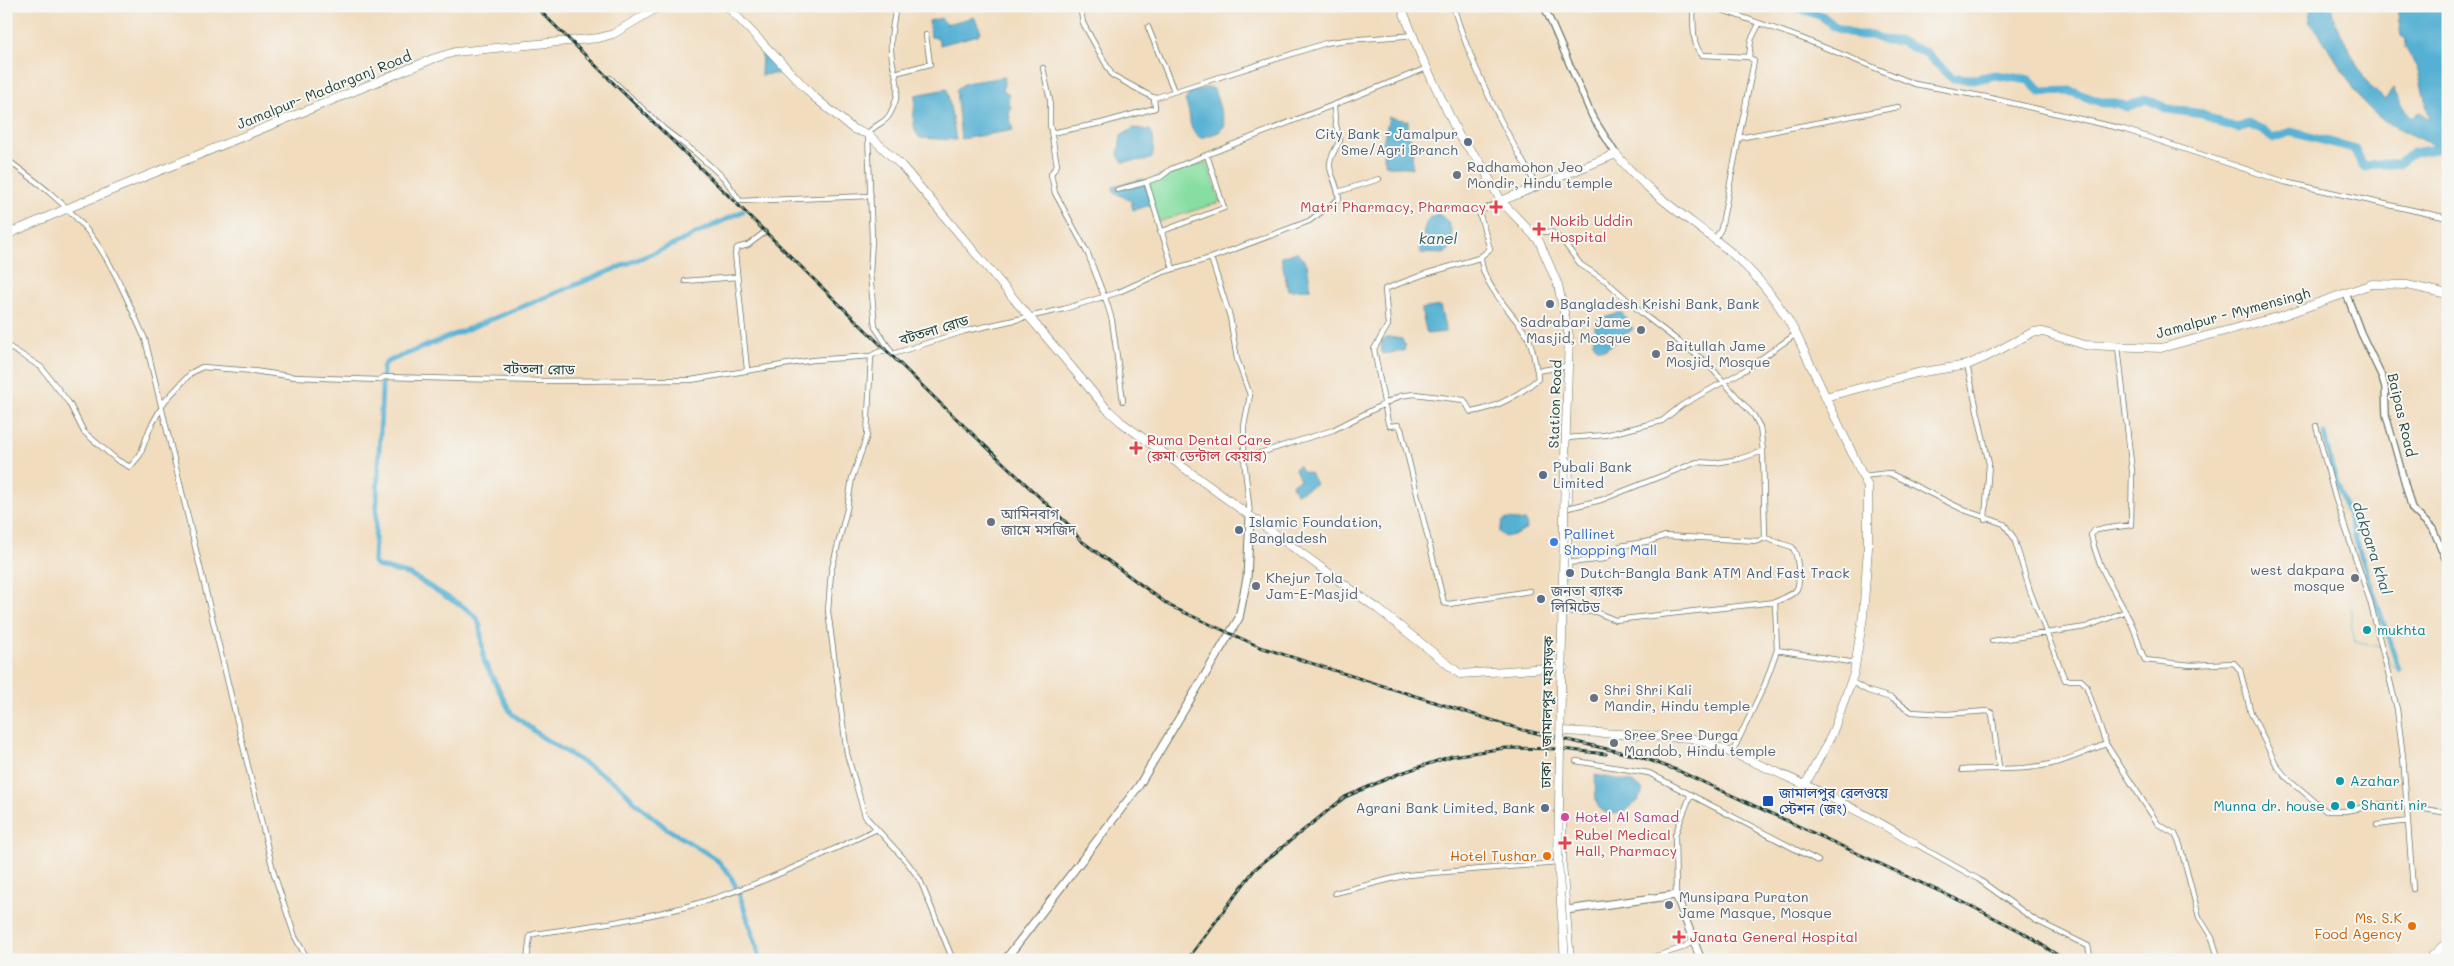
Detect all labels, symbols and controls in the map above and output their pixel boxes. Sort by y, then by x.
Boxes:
street label: Jamalpur- Madarganj Road [234,46,414,133]
place label: City Bank - Jamalpur Sme/Agri Branch [1315,124,1458,159]
marker: City Bank - Jamalpur Sme/Agri Branch [1462,136,1474,148]
place label: Radhamohon Jeo Mondir, Hindu temple [1467,157,1613,192]
marker: Radhamohon Jeo Mondir, Hindu temple [1451,169,1463,181]
place label: Matri Pharmacy, Pharmacy [1300,197,1486,216]
marker: Matri Pharmacy, Pharmacy [1490,201,1502,213]
place label: Nokib Uddin Hospital [1550,211,1633,246]
marker: Nokib Uddin Hospital [1532,222,1546,236]
water label: kanel [1419,228,1458,248]
street label: Jamalpur - Mymensingh [2154,283,2312,342]
place label: Bangladesh Krishi Bank, Bank [1560,294,1759,313]
marker: Bangladesh Krishi Bank, Bank [1544,298,1556,310]
street label: বটতলা রোড [896,310,972,349]
place label: Sadrabari Jame Masjid, Mosque [1520,312,1631,347]
marker: Sadrabari Jame Masjid, Mosque [1635,324,1647,336]
place label: Baitullah Jame Mosjid, Mosque [1666,336,1770,371]
marker: Baitullah Jame Mosjid, Mosque [1650,348,1662,360]
street label: বটতলা রোড [502,358,576,379]
street label: Station Road [1543,359,1566,449]
street label: Baipas Road [2384,371,2421,459]
place label: Ruma Dental Care (রুমা ডেন্টাল কেয়ার) [1147,430,1271,465]
marker: Ruma Dental Care (রুমা ডেন্টাল কেয়ার) [1129,441,1143,455]
place label: Pubali Bank Limited [1553,457,1632,492]
marker: Pubali Bank Limited [1537,469,1549,481]
water label: dakpara khal [2349,499,2397,597]
place label: আমিনবাগ জামে মসজিদ [1000,504,1076,539]
place label: Islamic Foundation, Bangladesh [1249,512,1382,547]
marker: আমিনবাগ জামে মসজিদ [985,516,997,528]
marker: Islamic Foundation, Bangladesh [1233,524,1245,536]
place label: Pallinet Shopping Mall [1564,524,1657,559]
marker: Pallinet Shopping Mall [1548,536,1560,548]
place label: west dakpara mosque [2250,560,2345,595]
place label: Dutch-Bangla Bank ATM And Fast Track [1580,563,1850,582]
marker: Dutch-Bangla Bank ATM And Fast Track [1564,567,1576,579]
place label: Khejur Tola Jam-E-Masjid [1266,568,1358,603]
marker: west dakpara mosque [2349,572,2361,584]
marker: Khejur Tola Jam-E-Masjid [1250,580,1262,592]
place label: জনতা ব্যাংক লিমিটেড [1550,581,1624,616]
marker: জনতা ব্যাংক লিমিটেড [1535,593,1547,605]
place label: mukhta [2377,620,2426,639]
marker: mukhta [2361,624,2373,636]
street label: ঢাকা - জামালপুর মহাসড়ক [1536,635,1557,789]
place label: Shri Shri Kali Mandir, Hindu temple [1604,680,1750,715]
marker: Shri Shri Kali Mandir, Hindu temple [1588,692,1600,704]
place label: Sree Sree Durga Mandob, Hindu temple [1624,725,1776,760]
marker: Sree Sree Durga Mandob, Hindu temple [1608,737,1620,749]
place label: Azahar [2350,771,2400,790]
marker: Azahar [2334,775,2346,787]
place label: জামালপুর রেলওয়ে স্টেশন (জং) [1778,783,1888,818]
marker: জামালপুর রেলওয়ে স্টেশন (জং) [1761,794,1775,808]
place label: Shanti nir [2361,795,2427,814]
place label: Munna dr. house [2214,796,2325,815]
place label: Agrani Bank Limited, Bank [1356,798,1535,817]
marker: Shanti nir [2345,799,2357,811]
marker: Munna dr. house [2329,800,2341,812]
marker: Agrani Bank Limited, Bank [1539,802,1551,814]
place label: Hotel Al Samad [1575,807,1679,826]
marker: Hotel Al Samad [1559,811,1571,823]
place label: Rubel Medical Hall, Pharmacy [1575,825,1677,860]
marker: Rubel Medical Hall, Pharmacy [1559,837,1571,849]
place label: Hotel Tushar [1450,846,1537,865]
marker: Hotel Tushar [1541,850,1553,862]
place label: Munsipara Puraton Jame Masque, Mosque [1679,887,1832,922]
marker: Munsipara Puraton Jame Masque, Mosque [1663,899,1675,911]
place label: Ms. S.K Food Agency [2314,908,2402,943]
marker: Ms. S.K Food Agency [2406,920,2418,932]
place label: Janata General Hospital [1690,927,1858,946]
marker: Janata General Hospital [1672,930,1686,944]

